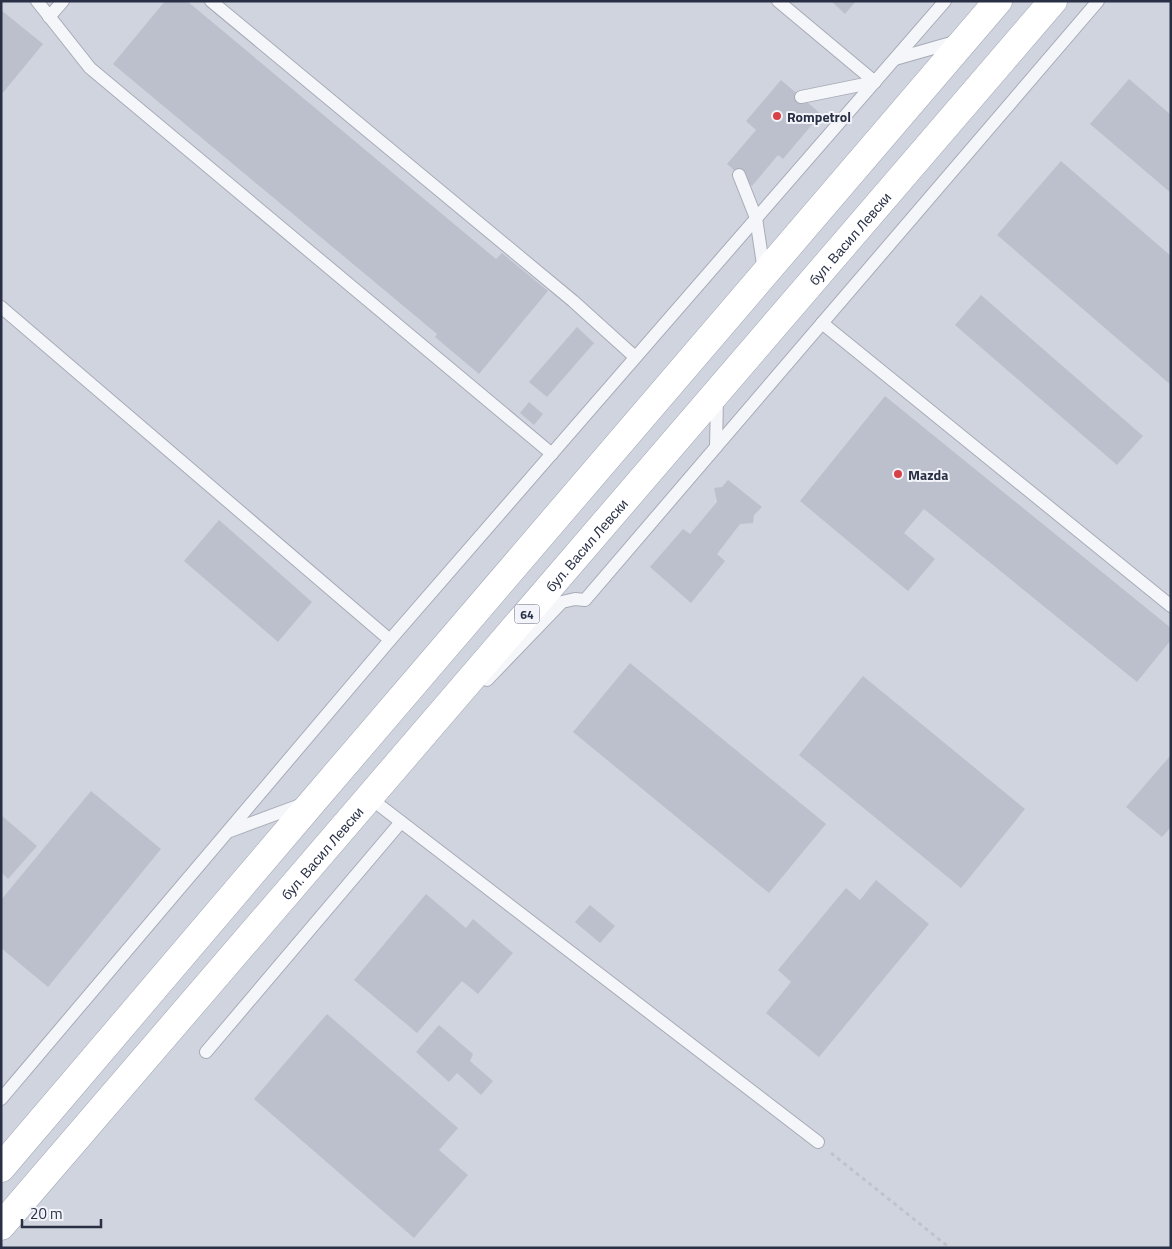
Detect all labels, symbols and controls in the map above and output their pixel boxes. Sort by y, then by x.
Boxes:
place label: Rompetrol [787,106,851,127]
marker: Rompetrol [771,110,783,122]
street label: бул. Васил Левски [803,187,895,290]
place label: Mazda [908,464,948,485]
marker: Mazda [892,468,904,480]
street label: бул. Васил Левски [540,493,632,596]
road number: 64 [514,604,540,624]
street label: бул. Васил Левски [275,801,368,904]
scale bar [22,1196,101,1228]
text: 20 m [30,1202,63,1225]

